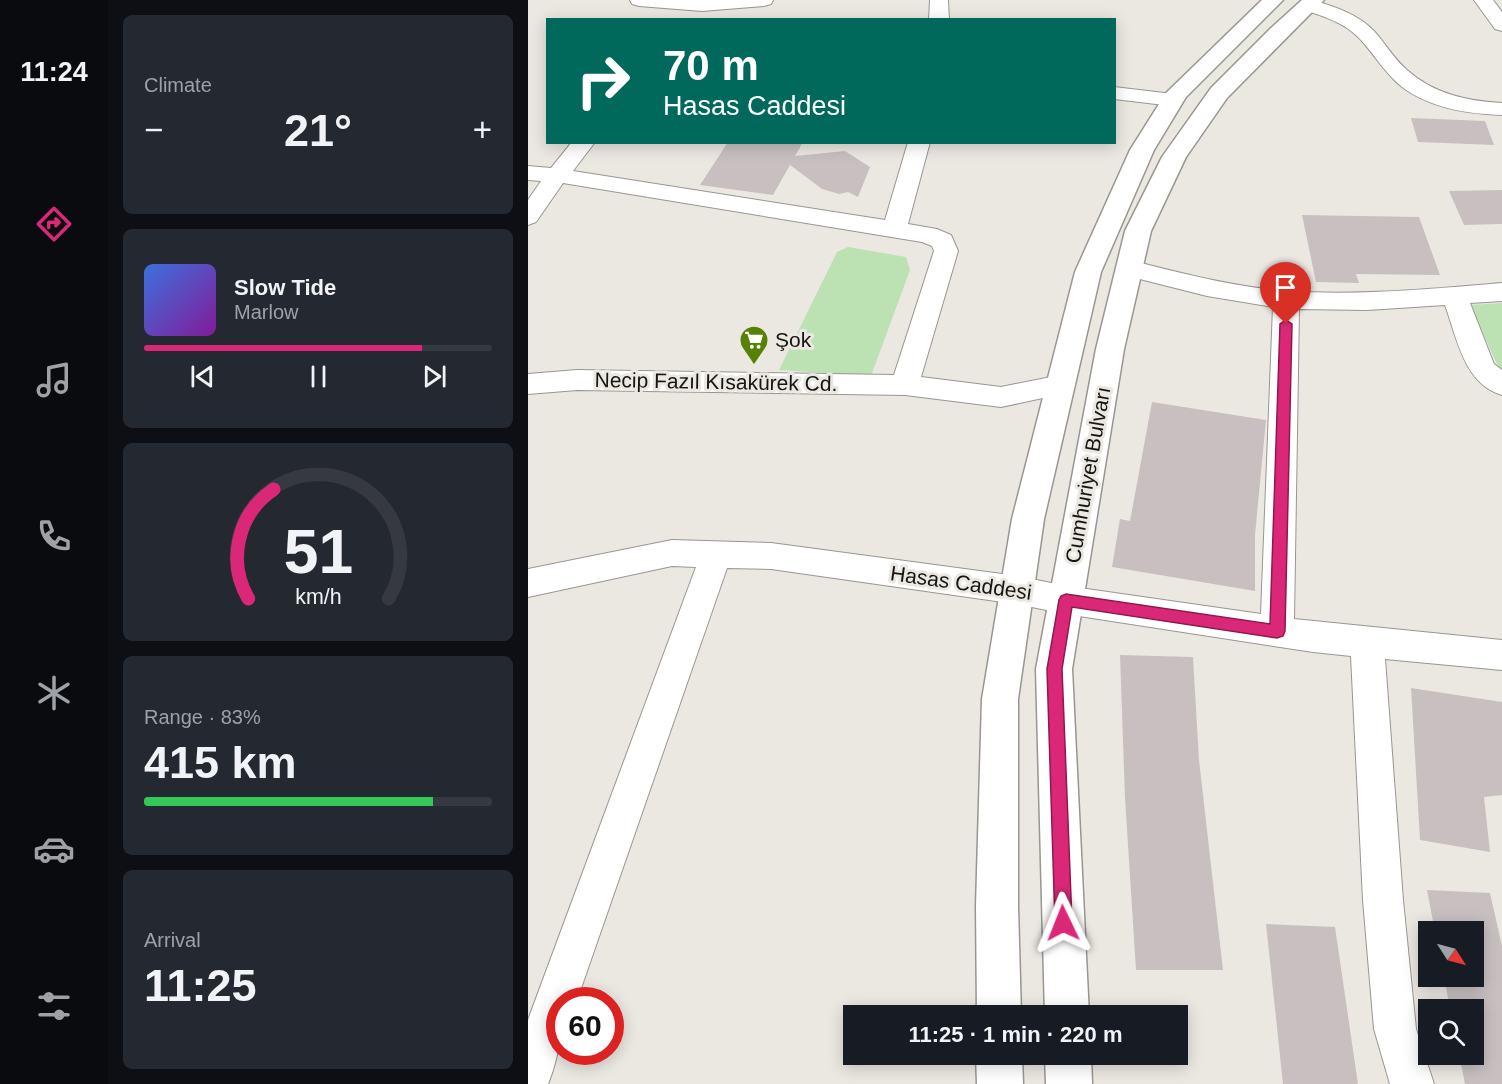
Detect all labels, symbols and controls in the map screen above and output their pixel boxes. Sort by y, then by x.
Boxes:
icon: right [564,42,642,120]
text: 70 m [663,42,759,89]
text: 11:24 [20,57,88,87]
text: Climate [144,74,212,96]
text: Hasas Caddesi [663,91,846,121]
text: 21° [284,105,352,156]
text: − [144,111,163,148]
text: + [473,111,492,148]
icon: directions [33,203,75,245]
pin [1260,262,1311,324]
icon: arrive [1269,271,1302,304]
text: Slow Tide [234,275,336,300]
text: Marlow [234,301,298,323]
supermarket icon: Şok [738,324,770,366]
place label: Şok [775,328,812,351]
icon: music [33,359,75,401]
icon: previous [186,360,219,393]
icon: pause [302,360,335,393]
icon: next [418,360,451,393]
street label: Necip Fazıl Kısakürek Cd. [594,368,838,395]
street label: Cumhuriyet Bulvarı [1061,385,1114,565]
icon: phone [33,515,75,557]
text: 51 [283,517,353,586]
street label: Hasas Caddesi [889,561,1033,604]
text: km/h [295,585,341,609]
icon: climate [33,672,75,714]
text: Range · 83% [144,706,261,728]
text: 415 km [144,737,297,788]
icon: car [33,828,75,870]
position arrow [1031,891,1095,955]
north arrow [1418,921,1484,987]
map controls [1418,921,1484,1065]
text: Arrival [144,929,201,951]
text: 11:25 [144,960,257,1011]
icon: filters [33,985,75,1027]
speed limit sign: 60 [546,987,624,1065]
button: search [1418,999,1484,1065]
text: 11:25 · 1 min · 220 m [909,1022,1123,1047]

